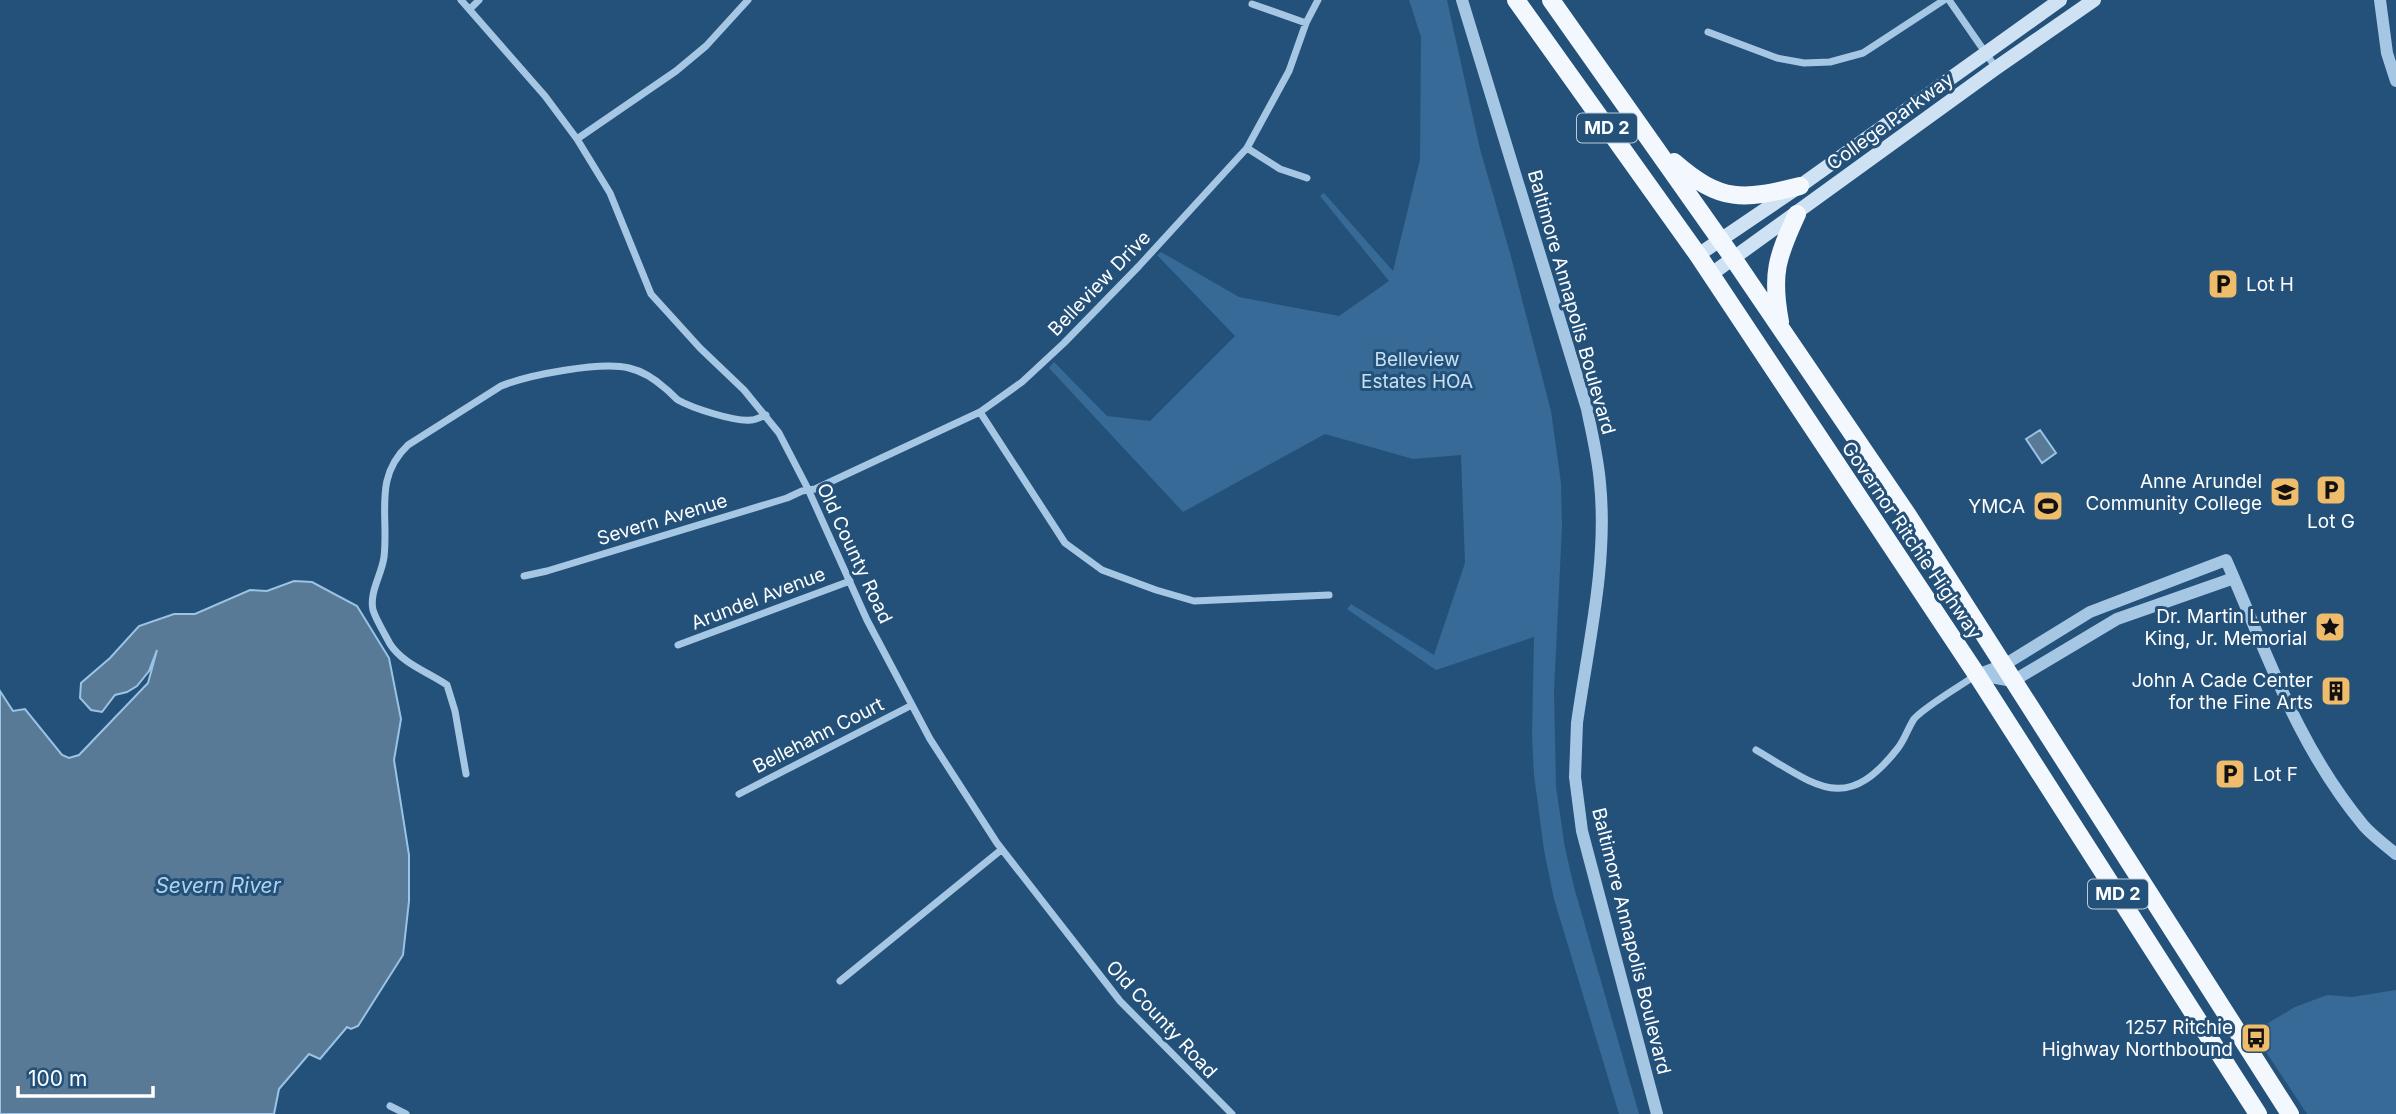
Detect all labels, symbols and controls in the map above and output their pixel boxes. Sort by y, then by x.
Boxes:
street label: College Parkway [1822,68,1958,175]
road number: MD 2 [1577,113,1637,142]
street label: Baltimore Annapolis Boulevard [1523,167,1620,437]
street label: Belleview Drive [1043,226,1155,341]
parking icon: Lot H [2206,267,2240,301]
place label: Lot H [2246,273,2294,296]
park label: Belleview Estates HOA [1361,348,1473,393]
street label: Governor Ritchie Highway [1837,437,1987,644]
place label: Anne Arundel Community College [2085,470,2262,515]
parking icon: Lot G [2314,473,2348,507]
school or university icon: Anne Arundel Community College [2268,475,2302,509]
street label: Old County Road [812,479,897,627]
street label: Severn Avenue [594,489,730,550]
sports icon: YMCA [2031,489,2065,523]
place label: YMCA [1968,495,2025,518]
place label: Lot G [2307,510,2355,533]
street label: Arundel Avenue [688,562,829,635]
place label: Dr. Martin Luther King, Jr. Memorial [2144,605,2307,650]
place icon: Dr. Martin Luther King, Jr. Memorial [2313,610,2347,644]
place label: John A Cade Center for the Fine Arts [2131,669,2313,714]
building icon: John A Cade Center for the Fine Arts [2319,674,2353,708]
street label: Bellehahn Court [749,693,887,778]
parking icon: Lot F [2213,757,2247,791]
place label: Lot F [2253,763,2298,786]
street label: Baltimore Annapolis Boulevard [1587,805,1676,1077]
water label: Severn River [155,873,282,898]
road number: MD 2 [2088,880,2148,908]
street label: Old County Road [1101,956,1222,1083]
place label: 1257 Ritchie Highway Northbound [2042,1016,2233,1061]
bus stop icon: 1257 Ritchie Highway Northbound [2239,1021,2273,1055]
scale bar [18,1054,152,1098]
text: 100 m [28,1066,87,1091]

